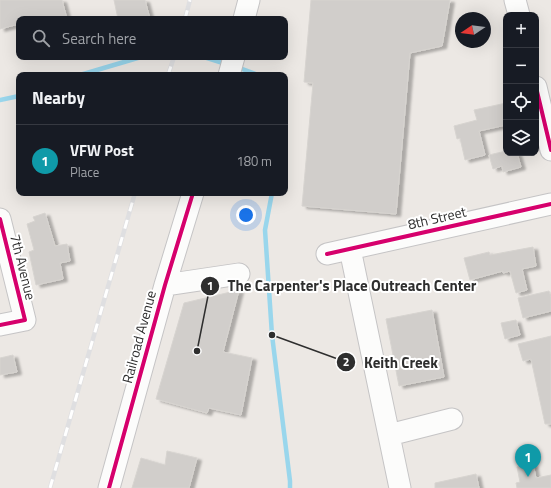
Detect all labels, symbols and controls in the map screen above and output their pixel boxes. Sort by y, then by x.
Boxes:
north arrow [455,12,491,48]
map controls [503,12,539,156]
button: + [503,12,539,48]
search box [16,16,288,60]
icon: search [30,27,52,49]
text: Search here [62,27,136,50]
button: − [503,48,539,84]
button: locate [503,84,539,120]
text: Nearby [32,85,85,111]
button: layers [503,120,539,156]
text: VFW Post [70,139,134,162]
text: 1 [41,151,49,171]
text: 180 m [236,151,272,171]
text: Place [70,162,99,182]
street label: 8th Street [406,201,468,234]
your location [236,205,256,225]
street label: 7th Avenue [5,232,42,302]
callout: The Carpenter's Place Outreach Center [200,272,485,299]
text: The Carpenter's Place Outreach Center [228,274,477,297]
text: 1 [207,276,213,295]
street label: Railroad Avenue [116,288,161,386]
callout: Keith Creek [336,349,446,376]
text: Keith Creek [364,351,438,374]
text: 2 [343,352,349,371]
pin: 1 [515,444,541,477]

